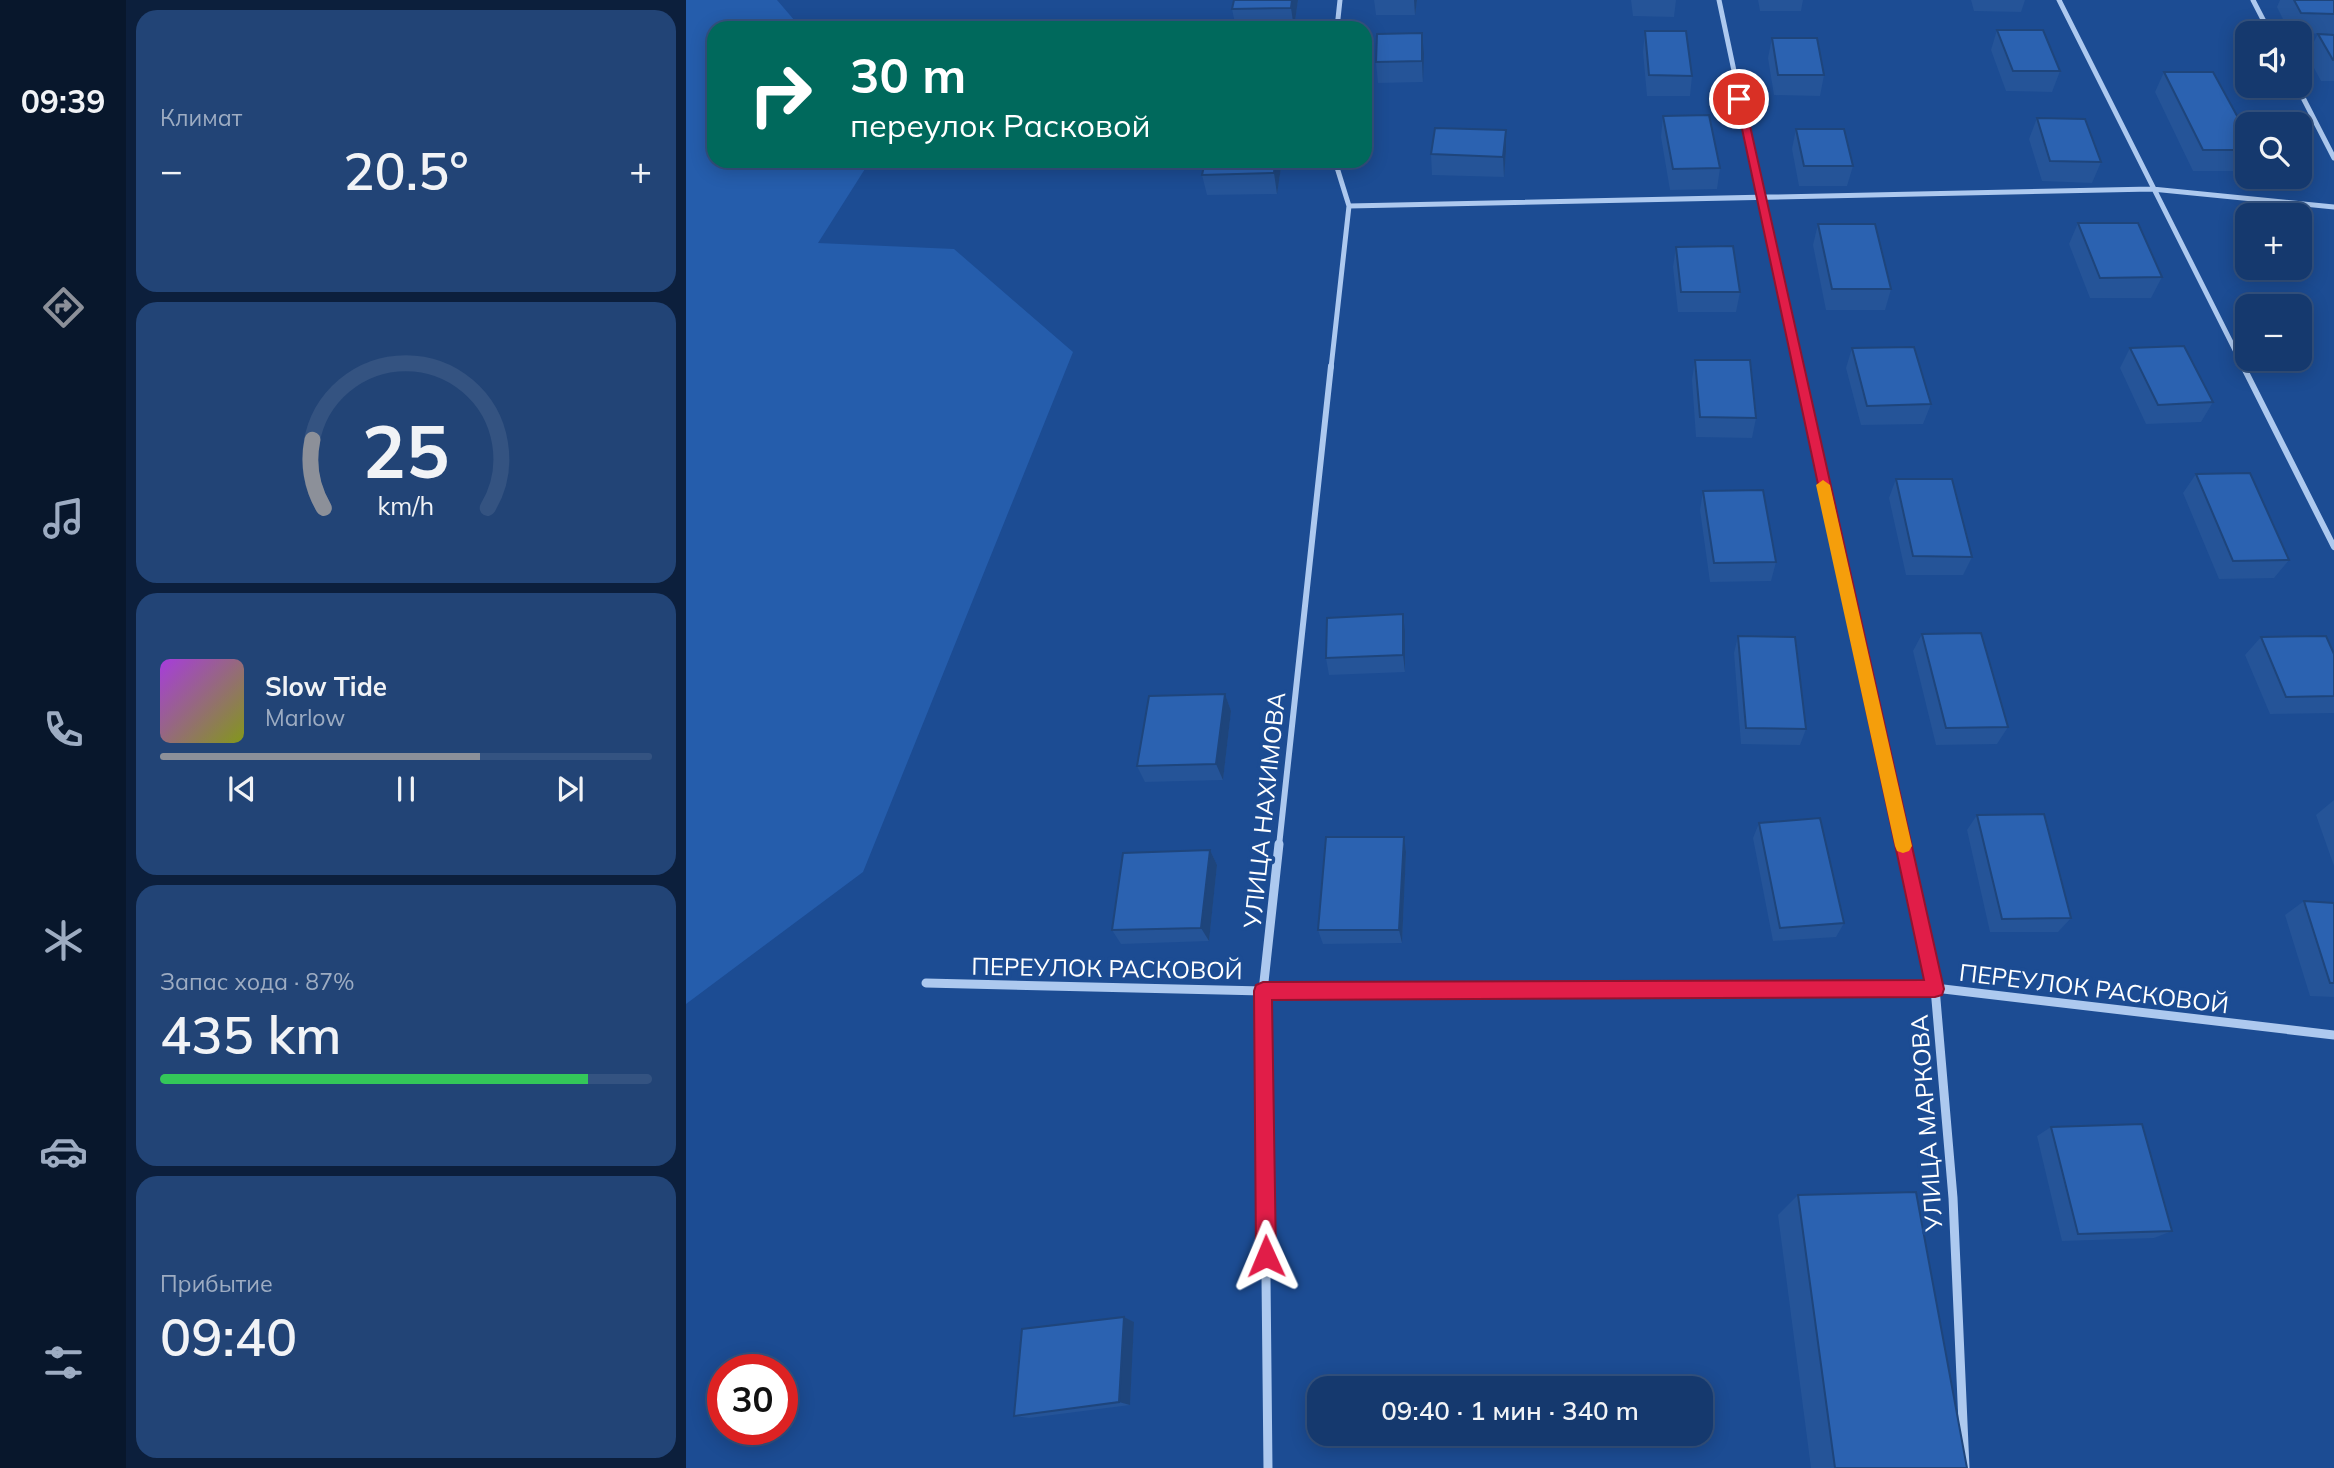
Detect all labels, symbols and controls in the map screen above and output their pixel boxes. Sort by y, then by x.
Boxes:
map controls [2235,21,2312,371]
button: sound [2235,21,2312,98]
text: 30 m [850,44,966,105]
icon: right [735,49,826,140]
pin [1709,69,1769,129]
icon: arrive [1720,80,1758,118]
text: 09:39 [21,81,105,121]
text: Климат [160,103,242,132]
text: переулок Расковой [850,105,1151,145]
button: search [2235,112,2312,189]
text: 20.5° [343,138,469,203]
text: − [160,146,183,194]
text: + [629,146,652,194]
button: + [2235,203,2312,280]
icon: directions [39,283,88,332]
button: − [2235,294,2312,371]
text: 25 [362,406,450,497]
text: km/h [378,490,434,521]
icon: music [39,494,88,543]
text: Slow Tide [265,670,387,703]
street label: УЛИЦА НАХИМОВА [1237,690,1291,931]
text: Marlow [265,703,345,732]
icon: phone [39,705,88,754]
icon: previous [223,770,261,808]
icon: pause [387,770,425,808]
icon: next [551,770,589,808]
icon: climate [39,916,88,965]
street label: ПЕРЕУЛОК РАСКОВОЙ [971,951,1243,985]
street label: ПЕРЕУЛОК РАСКОВОЙ [1958,957,2230,1019]
text: Запас хода · 87% [160,967,355,996]
text: 435 km [160,1002,341,1067]
street label: УЛИЦА МАРКОВА [1903,1013,1949,1233]
icon: car [39,1127,88,1176]
position arrow [1229,1219,1303,1293]
text: Прибытие [160,1269,273,1298]
text: 09:40 [160,1304,297,1369]
icon: filters [39,1338,88,1387]
speed limit sign: 30 [707,1354,798,1445]
text: 09:40 · 1 мин · 340 m [1381,1394,1639,1427]

